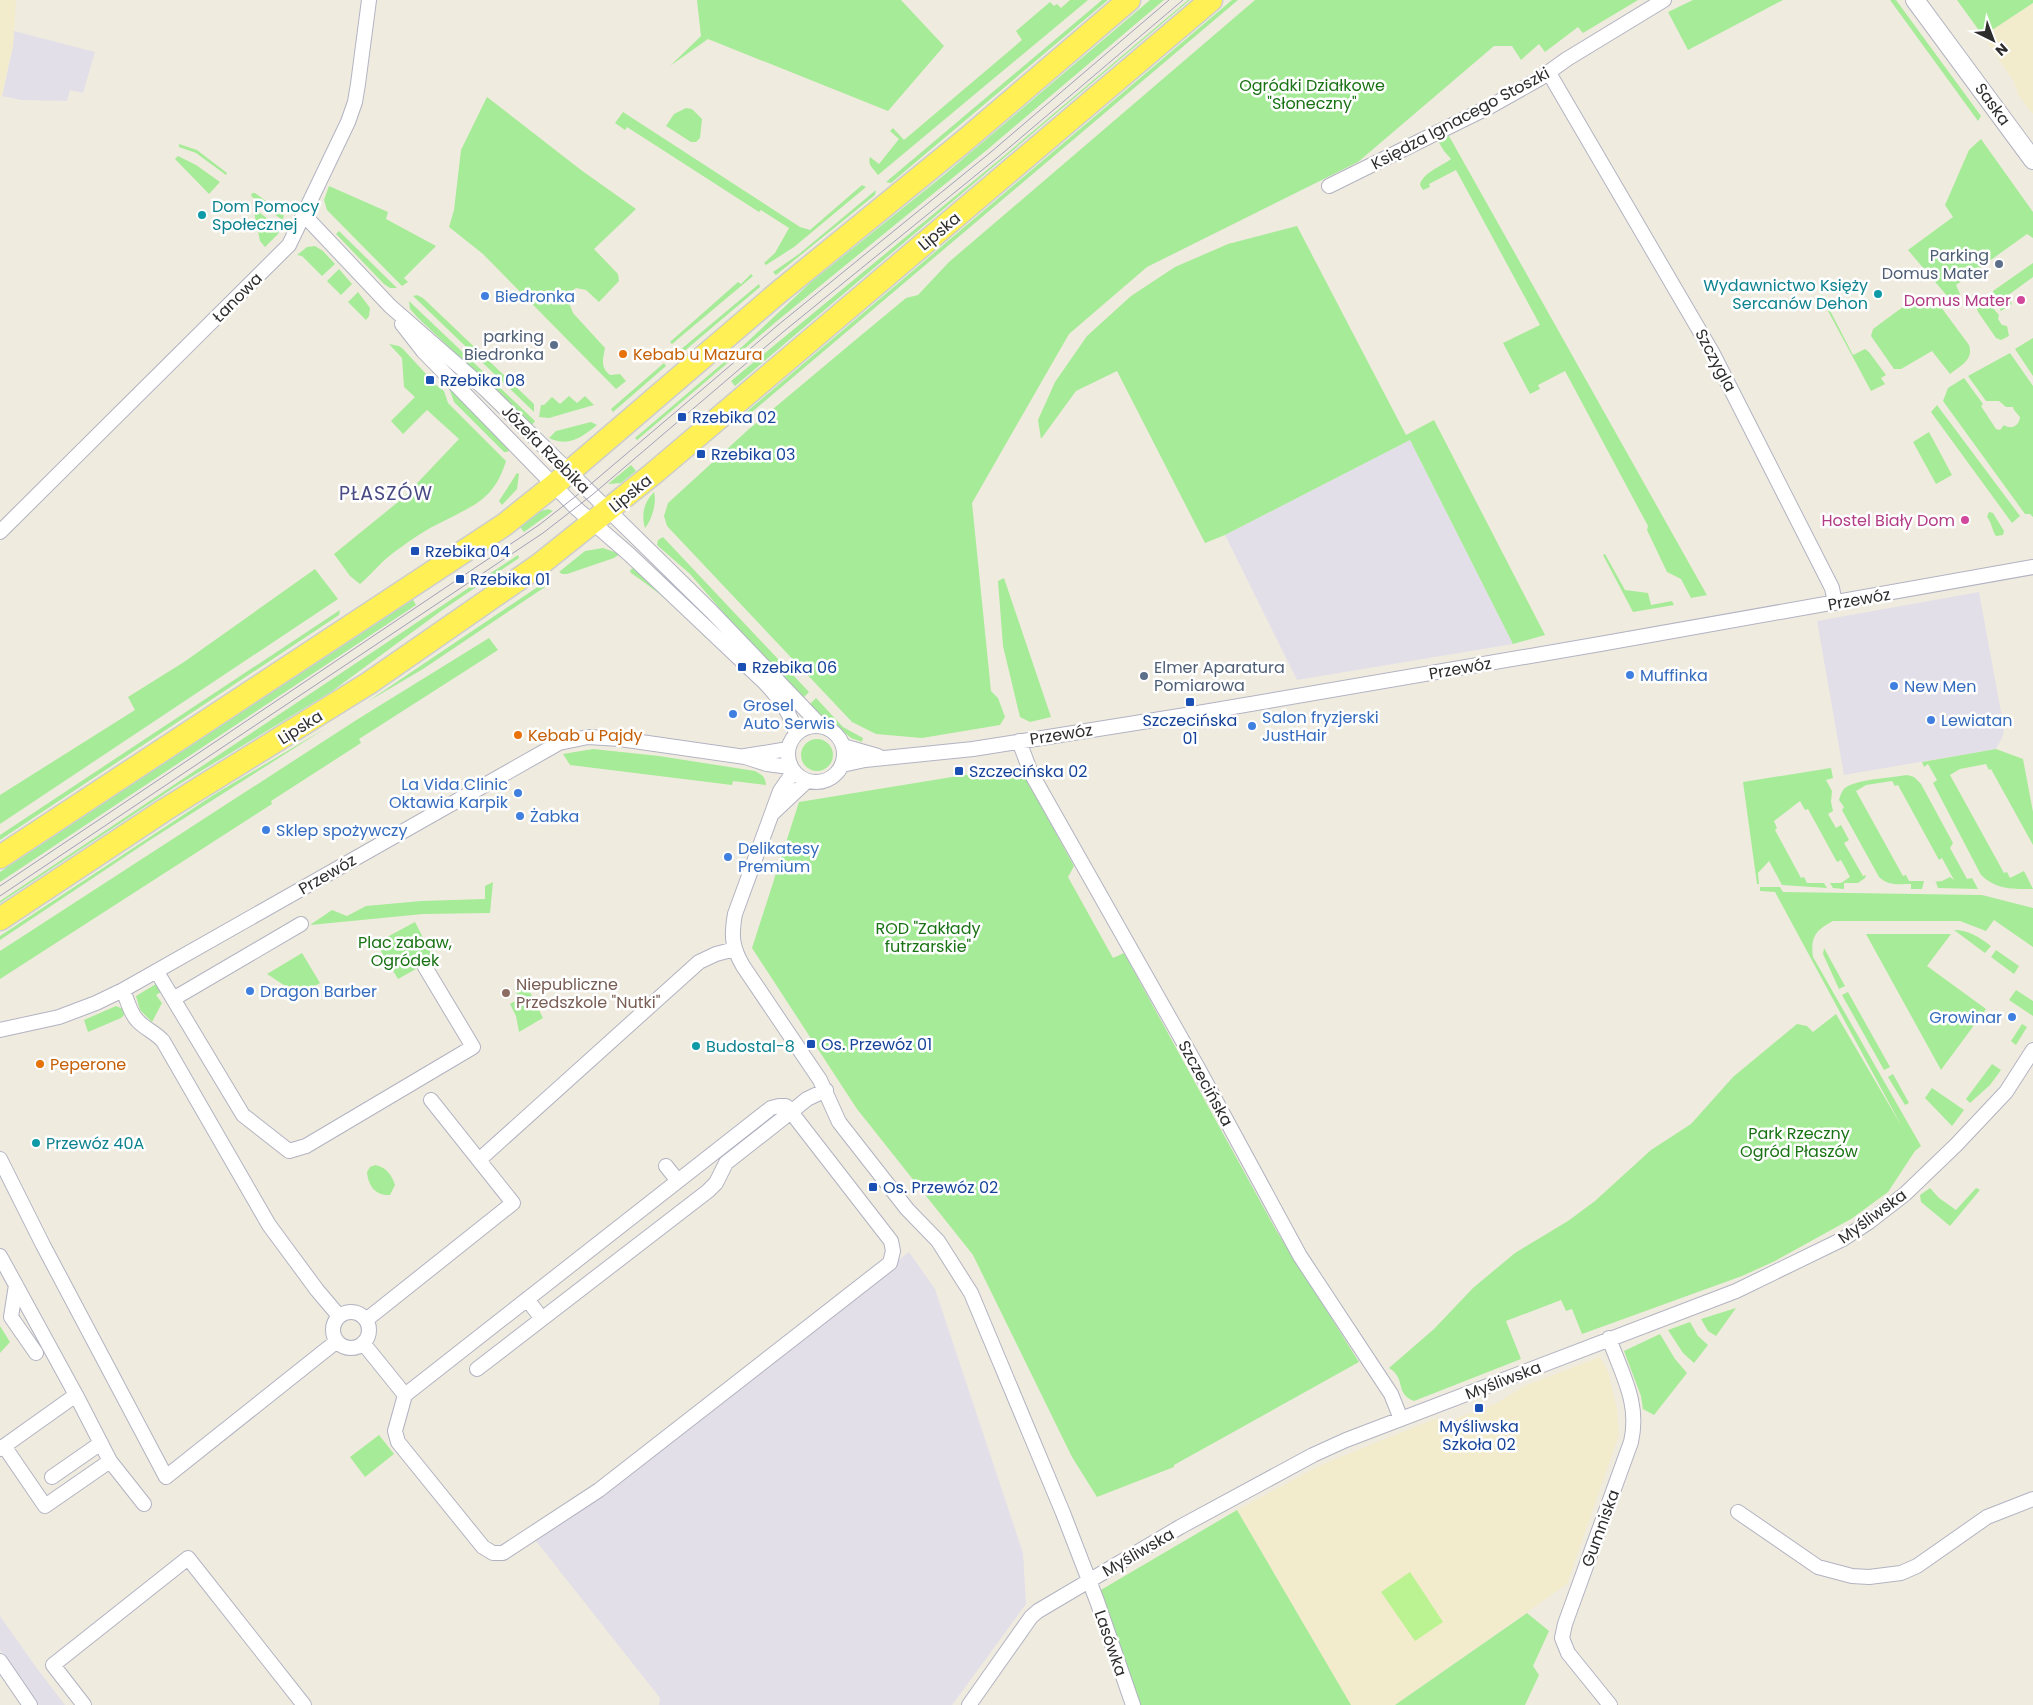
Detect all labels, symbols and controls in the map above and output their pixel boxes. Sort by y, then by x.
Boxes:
north arrow [1968,15,2018,65]
text: N [1991,39,2012,61]
street label: Księdza Ignacego Stoszki [1367,62,1553,175]
park label: Ogródki Działkowe "Słoneczny" [1239,74,1385,115]
street label: Saska [1969,78,2016,130]
place label: Dom Pomocy Społecznej [212,195,319,236]
street label: Lipska [913,207,966,256]
marker: Dom Pomocy Społecznej [196,209,208,221]
place label: Parking Domus Mater [1882,244,1989,285]
marker: Parking Domus Mater [1993,258,2005,270]
street label: Łanowa [207,267,267,327]
place label: Wydawnictwo Księży Sercanów Dehon [1703,274,1868,315]
place label: Biedronka [495,285,575,308]
marker: Wydawnictwo Księży Sercanów Dehon [1872,288,1884,300]
place label: Domus Mater [1904,289,2011,312]
marker: Biedronka [479,290,491,302]
marker: Domus Mater [2015,294,2027,306]
place label: parking Biedronka [464,325,544,366]
street label: Szczygla [1689,325,1742,396]
marker: parking Biedronka [548,339,560,351]
place label: Kebab u Mazura [633,343,763,366]
marker: Kebab u Mazura [617,348,629,360]
place label: Rzebika 08 [440,369,525,392]
marker: Rzebika 08 [424,374,436,386]
street label: Józefa Rzebika [496,400,595,499]
place label: Rzebika 02 [692,406,776,429]
marker: Rzebika 02 [676,411,688,423]
place label: Rzebika 03 [711,443,795,466]
marker: Rzebika 03 [695,448,707,460]
street label: Lipska [604,469,657,518]
district label: PŁASZÓW [339,480,433,507]
place label: Hostel Biały Dom [1821,509,1955,532]
marker: Hostel Biały Dom [1959,514,1971,526]
place label: Rzebika 04 [425,540,510,563]
marker: Rzebika 04 [409,545,421,557]
place label: Rzebika 01 [470,568,550,591]
marker: Rzebika 01 [454,573,466,585]
street label: Przewóz [1826,583,1892,616]
street label: Przewóz [1427,652,1493,685]
place label: Rzebika 06 [752,656,837,679]
place label: Elmer Aparatura Pomiarowa [1154,656,1285,697]
marker: Rzebika 06 [736,661,748,673]
place label: Muffinka [1640,664,1708,687]
marker: Muffinka [1624,669,1636,681]
marker: Elmer Aparatura Pomiarowa [1138,670,1150,682]
place label: New Men [1904,675,1977,698]
marker: New Men [1888,680,1900,692]
place label: Grosel Auto Serwis [743,694,835,735]
marker: Szczecińska 01 [1184,696,1196,708]
street label: Lipska [273,705,327,750]
place label: Salon fryzjerski JustHair [1262,706,1379,747]
marker: Grosel Auto Serwis [727,708,739,720]
place label: Szczecińska 01 [1143,709,1237,750]
place label: Lewiatan [1941,709,2013,732]
marker: Lewiatan [1925,714,1937,726]
street label: Przewóz [1028,718,1094,751]
marker: Salon fryzjerski JustHair [1246,720,1258,732]
place label: Kebab u Pajdy [528,724,643,747]
marker: Kebab u Pajdy [512,729,524,741]
place label: Szczecińska 02 [969,760,1087,783]
marker: Szczecińska 02 [953,765,965,777]
place label: La Vida Clinic Oktawia Karpik [389,773,509,814]
marker: La Vida Clinic Oktawia Karpik [512,787,524,799]
place label: Żabka [530,805,579,828]
marker: Żabka [514,810,526,822]
place label: Sklep spożywczy [276,819,407,842]
marker: Sklep spożywczy [260,824,272,836]
place label: Delikatesy Premium [738,837,819,878]
street label: Przewóz [294,849,360,900]
marker: Delikatesy Premium [722,851,734,863]
park label: ROD "Zakłady futrzarskie" [876,917,980,958]
park label: Plac zabaw, Ogródek [358,931,452,972]
place label: Niepubliczne Przedszkole "Nutki" [516,973,661,1014]
place label: Dragon Barber [260,980,377,1003]
marker: Dragon Barber [244,985,256,997]
marker: Niepubliczne Przedszkole "Nutki" [500,987,512,999]
place label: Growinar [1929,1006,2002,1029]
marker: Growinar [2006,1011,2018,1023]
place label: Os. Przewóz 01 [821,1033,932,1056]
place label: Budostal-8 [706,1035,795,1058]
street label: Szczecińska [1173,1036,1239,1130]
marker: Os. Przewóz 01 [805,1038,817,1050]
marker: Budostal-8 [690,1040,702,1052]
place label: Peperone [50,1053,126,1076]
marker: Peperone [34,1058,46,1070]
park label: Park Rzeczny Ogród Płaszów [1740,1122,1858,1163]
place label: Przewóz 40A [46,1132,144,1155]
marker: Przewóz 40A [30,1137,42,1149]
place label: Os. Przewóz 02 [883,1176,998,1199]
marker: Os. Przewóz 02 [867,1181,879,1193]
street label: Myśliwska [1833,1184,1911,1249]
street label: Myśliwska [1462,1355,1544,1405]
marker: Myśliwska Szkoła 02 [1473,1402,1485,1414]
place label: Myśliwska Szkoła 02 [1439,1415,1519,1456]
street label: Gumniska [1576,1486,1625,1570]
street label: Myśliwska [1098,1523,1178,1582]
street label: Lasówka [1089,1607,1133,1679]

